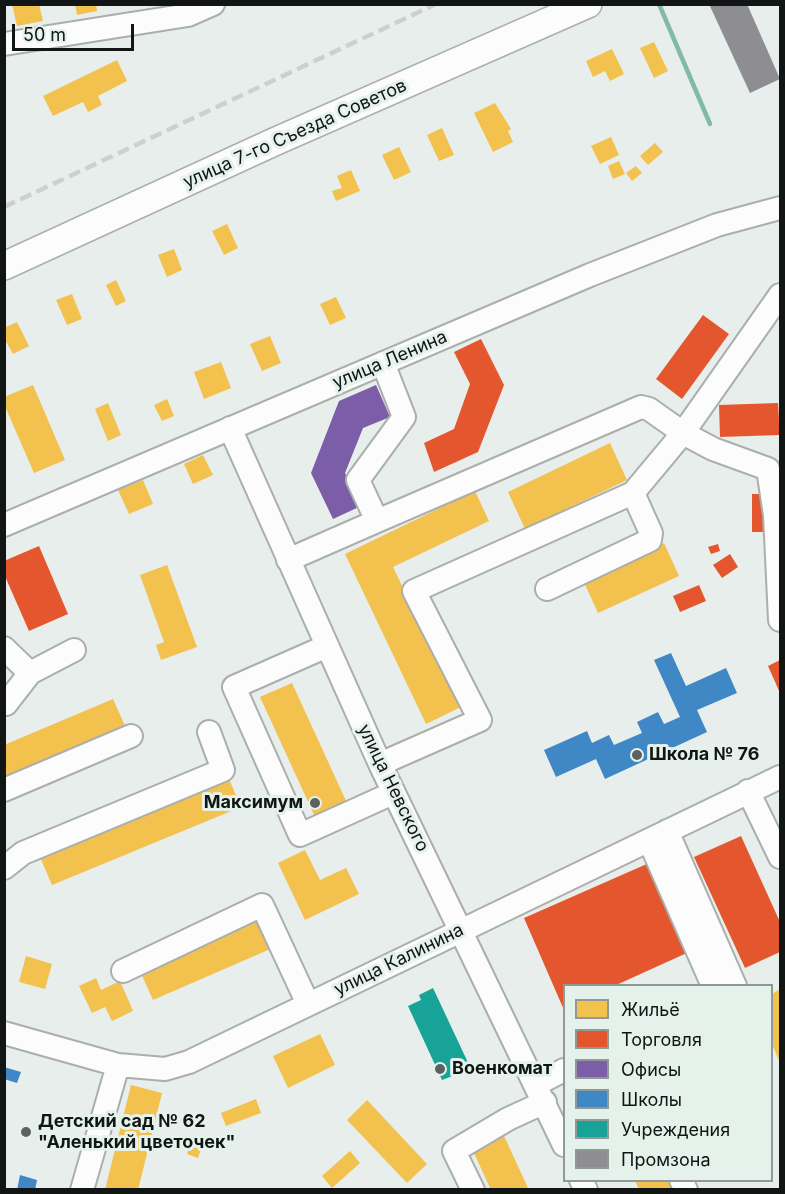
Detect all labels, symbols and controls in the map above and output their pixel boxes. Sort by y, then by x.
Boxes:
scale bar [15,12,136,50]
text: 50 m [23,24,66,45]
street label: улица 7-го Съезда Советов [180,75,410,193]
street label: улица Ленина [330,326,450,394]
street label: улица Невского [353,721,433,855]
place label: Школа № 76 [649,744,759,766]
marker: Школа № 76 [630,748,644,762]
place label: Максимум [204,792,303,814]
marker: Максимум [308,796,322,810]
street label: улица Калинина [331,919,467,1001]
legend [563,984,773,1182]
text: Жильё [621,999,680,1020]
text: Торговля [621,1029,702,1050]
place label: Военкомат [452,1058,552,1080]
text: Офисы [621,1059,681,1080]
marker: Военкомат [433,1062,447,1076]
text: Школы [621,1089,682,1110]
place label: Детский сад № 62 "Аленький цветочек" [38,1111,235,1154]
text: Учреждения [621,1119,730,1140]
marker: Детский сад № 62 "Аленький цветочек" [19,1125,33,1139]
text: Промзона [621,1149,711,1170]

